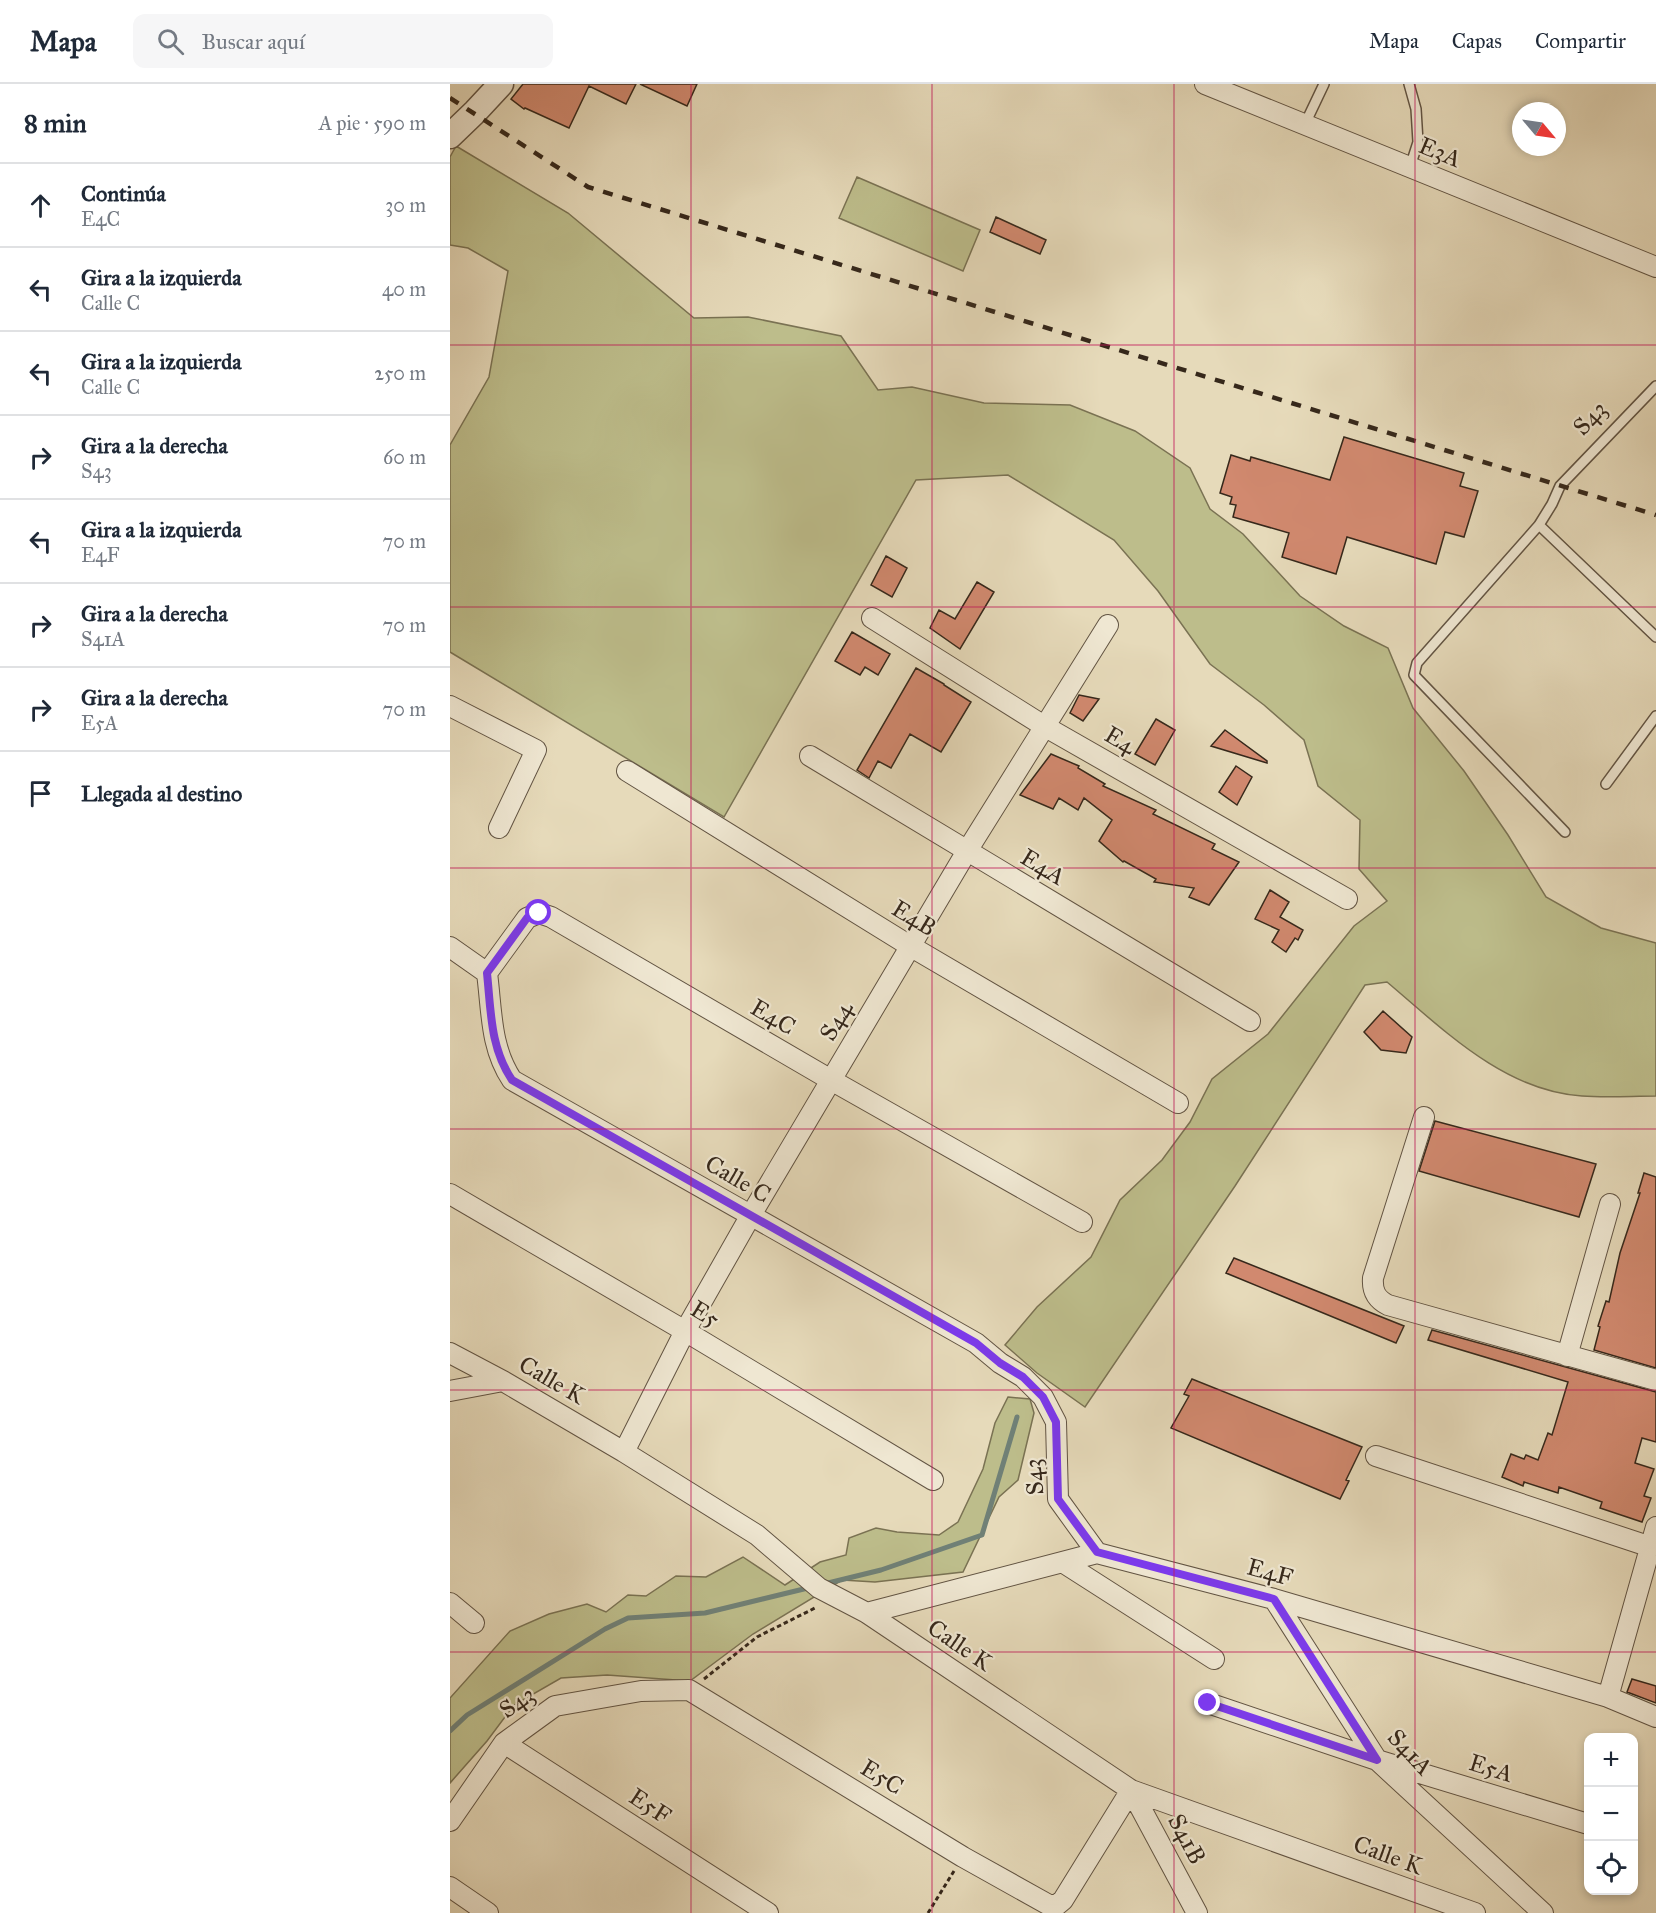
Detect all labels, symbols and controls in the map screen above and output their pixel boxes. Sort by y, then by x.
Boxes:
search box [133,14,553,68]
text: Mapa [30,24,97,59]
icon: search [154,25,187,58]
text: Buscar aquí [202,28,305,55]
text: Mapa [1369,28,1419,54]
text: Capas [1452,28,1502,54]
text: Compartir [1535,28,1626,54]
north arrow [1512,102,1566,156]
text: 8 min [24,107,87,139]
text: A pie · 590 m [319,111,426,135]
street label: E3A [1414,130,1466,174]
text: Continúa [81,180,166,207]
icon: ahead [24,189,57,222]
text: 30 m [385,193,426,217]
text: E4C [81,207,120,231]
text: Gira a la izquierda [81,264,242,291]
icon: left [24,273,57,306]
text: 40 m [382,277,426,301]
text: Calle C [81,291,140,315]
text: Gira a la izquierda [81,348,242,375]
icon: left [24,357,57,390]
text: 250 m [374,361,426,385]
text: Calle C [81,375,140,399]
street label: S43 [1566,394,1614,442]
text: Gira a la derecha [81,432,228,459]
icon: right [24,441,57,474]
text: 60 m [383,445,426,469]
text: S43 [81,459,112,483]
text: Gira a la izquierda [81,516,242,543]
icon: left [24,525,57,558]
text: 70 m [383,529,426,553]
text: E4F [81,543,120,567]
text: Gira a la derecha [81,600,228,627]
icon: right [24,609,57,642]
text: 70 m [383,613,426,637]
text: S41A [81,627,125,651]
text: Gira a la derecha [81,684,228,711]
icon: right [24,693,57,726]
text: 70 m [383,697,426,721]
text: E5A [81,711,118,735]
street label: E4 [1099,719,1141,761]
icon: arrive [24,777,57,810]
text: Llegada al destino [81,780,242,807]
street label: E4A [1015,842,1071,892]
street label: E4B [886,893,942,943]
route start [525,899,551,925]
street label: E4C [745,992,801,1042]
street label: S44 [813,995,860,1046]
street label: Calle C [700,1148,776,1210]
street label: E5 [685,1294,725,1334]
street label: Calle K [513,1349,591,1411]
street label: S43 [1017,1457,1051,1497]
street label: E4F [1244,1552,1297,1593]
street label: Calle K [922,1613,999,1678]
street label: S43 [493,1679,541,1725]
route end [1194,1689,1220,1715]
street label: S41A [1381,1722,1439,1782]
map controls [1584,1733,1638,1895]
button: + [1584,1733,1638,1787]
street label: E5A [1465,1747,1517,1789]
street label: E5C [855,1753,909,1801]
street label: E5F [623,1781,677,1831]
button: − [1584,1787,1638,1841]
street label: S41B [1161,1809,1213,1869]
street label: Calle K [1349,1829,1428,1882]
button: locate [1584,1841,1638,1895]

